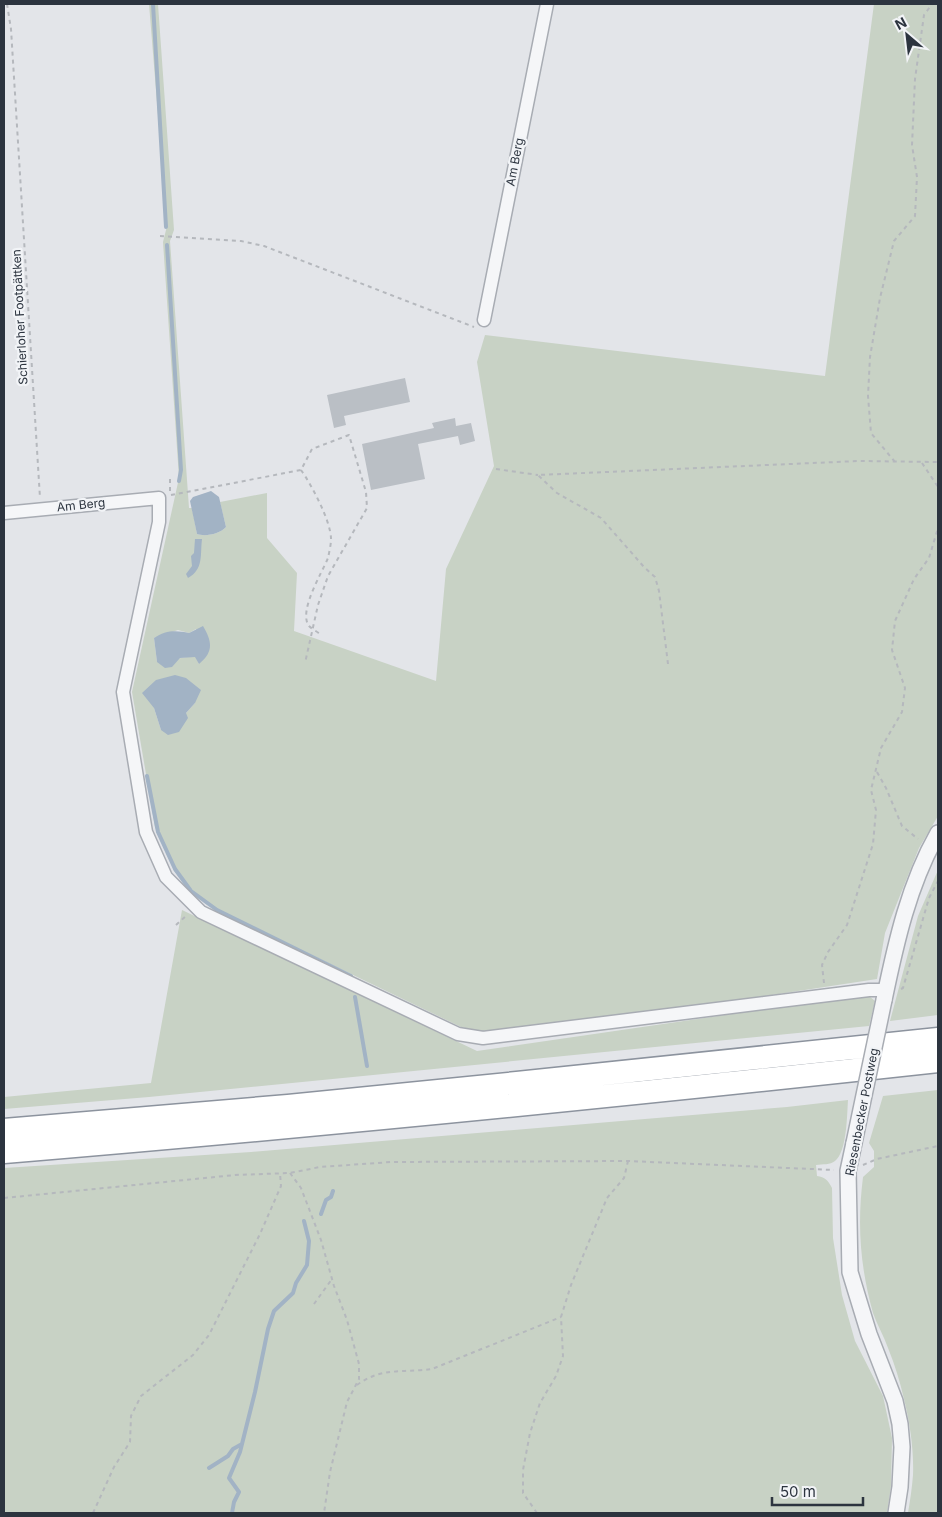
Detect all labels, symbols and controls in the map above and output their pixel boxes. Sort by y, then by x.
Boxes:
north arrow [882,10,932,60]
text: N [892,13,909,33]
street label: Am Berg [503,137,527,187]
street label: Schierloher Footpättken [8,249,31,385]
street label: Am Berg [56,494,106,515]
street label: Riesenbecker Postweg [842,1047,881,1177]
scale bar [772,1474,863,1506]
text: 50 m [780,1482,816,1501]

